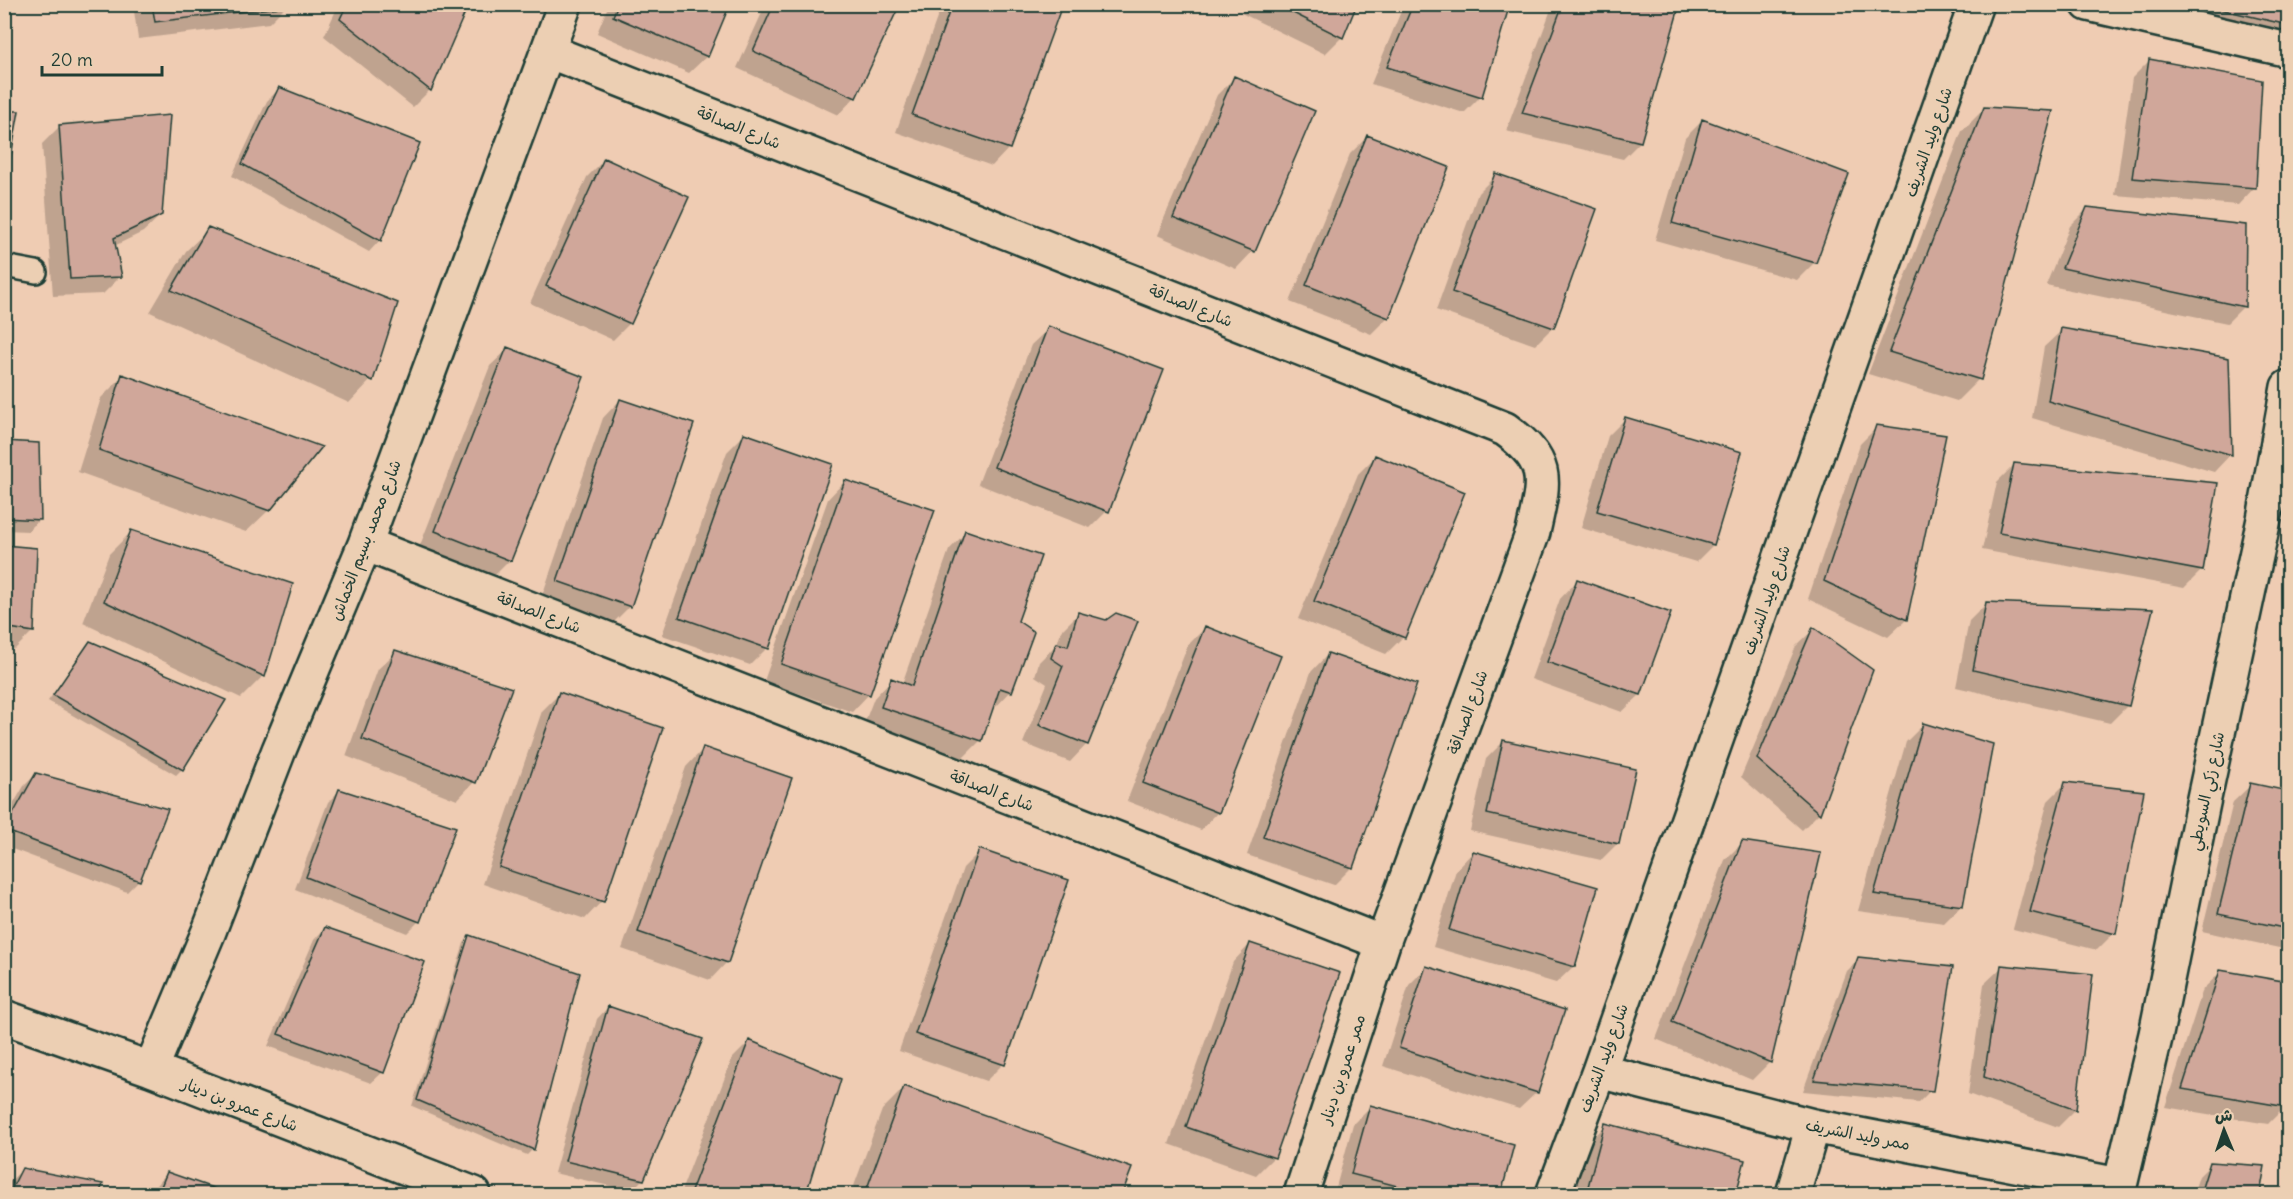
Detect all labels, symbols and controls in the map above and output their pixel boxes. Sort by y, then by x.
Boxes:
scale bar [42,39,162,77]
text: 20 m [51,48,93,71]
street label: شارع وليد الشريف [1900,84,1958,200]
street label: شارع الصداقة [694,101,784,155]
street label: شارع الصداقة [1146,279,1236,333]
street label: شارع محمد بسيم الخماش [325,457,408,624]
street label: شارع وليد الشريف [1738,542,1796,658]
street label: شارع الصداقة [494,587,584,639]
street label: شارع الصداقة [1443,667,1493,758]
street label: شارع زكي السويطي [2184,730,2233,853]
street label: شارع الصداقة [947,765,1037,817]
street label: شارع وليد الشريف [1574,1001,1634,1116]
street label: ممر عمرو بن دينار [1314,1012,1369,1128]
street label: شارع عمرو بن دينار [177,1072,301,1137]
north arrow [2194,1100,2254,1160]
text: ش [2214,1105,2233,1125]
street label: ممر وليد الشريف [1804,1114,1912,1154]

